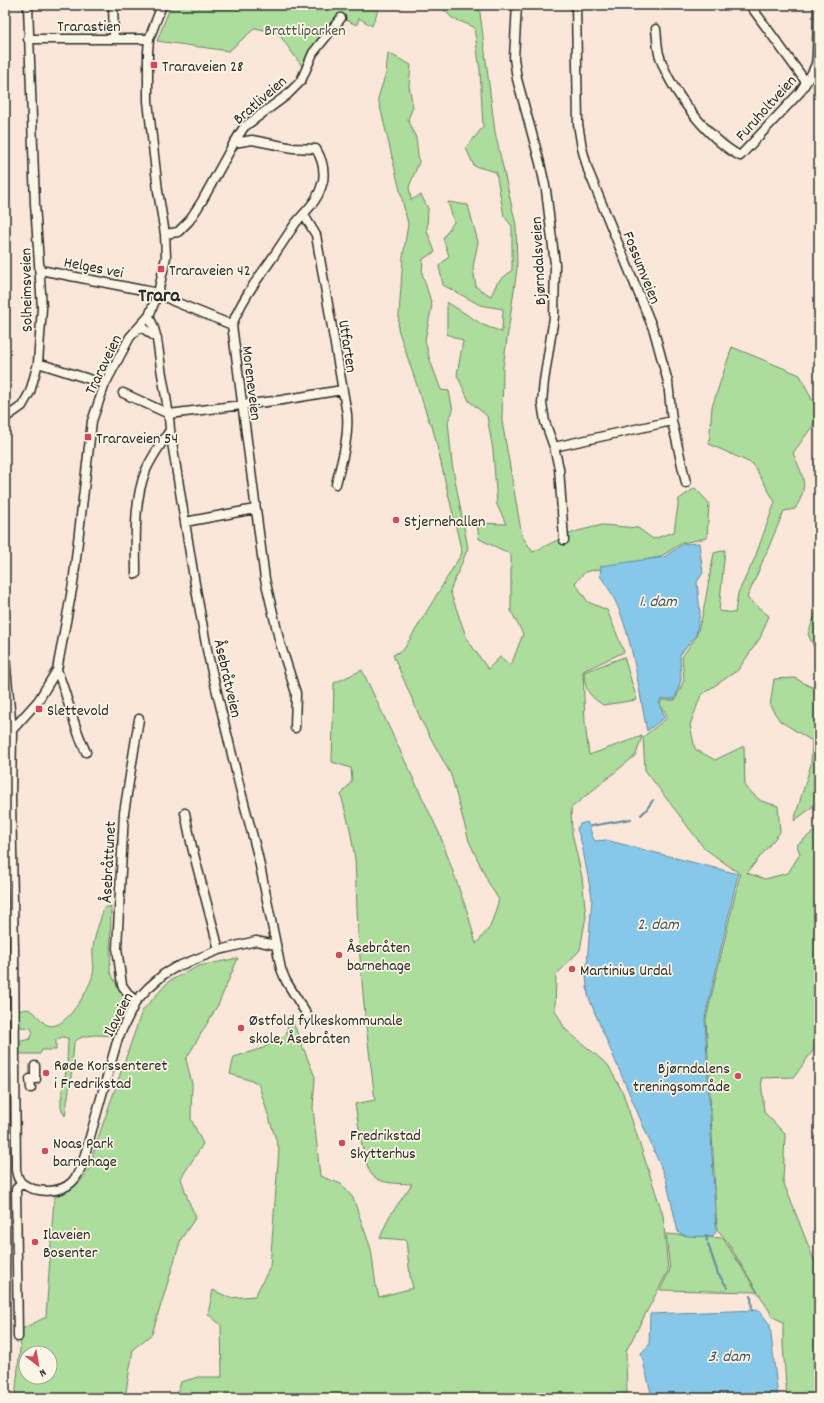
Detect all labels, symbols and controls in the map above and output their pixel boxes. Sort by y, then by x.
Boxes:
street label: Trarastien [57,16,121,39]
park label: Brattliparken [264,20,346,43]
place label: Traraveien 28 [162,56,243,79]
marker: Traraveien 28 [149,60,159,70]
street label: Furuholtveien [731,70,803,147]
street label: Bratliveien [229,71,293,131]
street label: Bjørndalsveien [526,216,553,306]
street label: Fossumveien [616,228,666,308]
street label: Solheimsveien [15,248,40,332]
street label: Helges vei [62,251,125,285]
place label: Traraveien 42 [169,260,251,283]
marker: Traraveien 42 [156,264,166,274]
district label: Trara [138,283,180,311]
street label: Utfarten [331,318,362,374]
street label: Traraveien [80,331,129,399]
street label: Moreneveien [235,345,267,422]
place label: Traraveien 54 [96,428,178,451]
marker: Traraveien 54 [83,432,93,442]
place label: Stjernehallen [404,511,485,534]
marker: Stjernehallen [391,515,401,525]
water label: 1. dam [639,591,677,615]
street label: Åsebråtveien [206,637,247,720]
place label: Slettevold [47,700,109,723]
marker: Slettevold [34,704,44,714]
street label: Åsebråttunet [96,821,123,904]
water label: 2. dam [637,914,679,938]
place label: Åsebråten barnehage [347,937,411,978]
marker: Åsebråten barnehage [334,950,344,960]
place label: Martinius Urdal [580,960,672,983]
marker: Martinius Urdal [567,964,577,974]
street label: Ilaveien [98,989,140,1041]
place label: Østfold fylkeskommunale skole, Åsebråten [249,1010,403,1051]
marker: Østfold fylkeskommunale skole, Åsebråten [236,1023,246,1033]
place label: Røde Korssenteret i Fredrikstad [54,1055,167,1096]
place label: Bjørndalens treningsområde [633,1058,730,1099]
marker: Røde Korssenteret i Fredrikstad [41,1068,51,1078]
marker: Bjørndalens treningsområde [733,1071,743,1081]
place label: Fredrikstad Skytterhus [350,1125,421,1166]
place label: Noas Park barnehage [53,1133,117,1174]
marker: Fredrikstad Skytterhus [337,1138,347,1148]
marker: Noas Park barnehage [40,1146,50,1156]
place label: Ilaveien Bosenter [43,1224,98,1265]
marker: Ilaveien Bosenter [30,1237,40,1247]
north arrow [18,1345,58,1385]
water label: 3. dam [708,1346,750,1370]
text: N [35,1364,49,1380]

